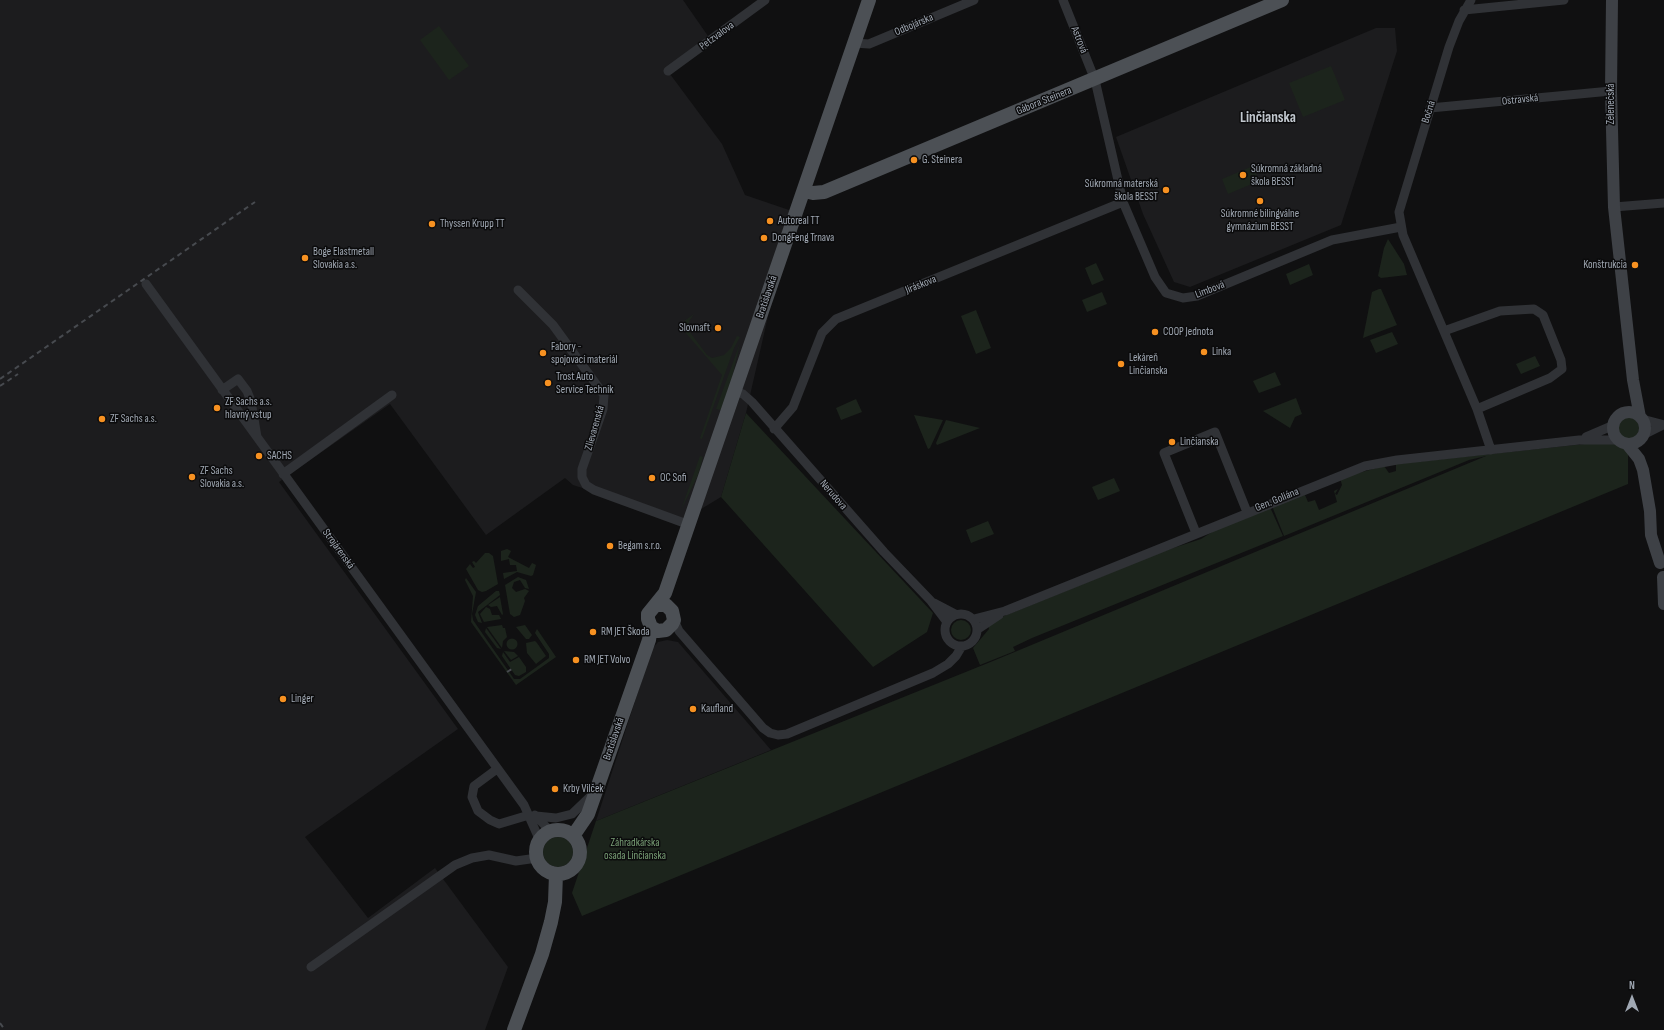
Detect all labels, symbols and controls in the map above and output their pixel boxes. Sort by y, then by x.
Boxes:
street label: Odbojárska [893,11,935,39]
street label: Petzvalova [697,19,737,53]
street label: Astrová [1068,25,1090,55]
street label: Zelenečská [1604,83,1618,125]
street label: Gábora Steinera [1014,84,1074,118]
street label: Ostravská [1501,92,1539,108]
street label: Bočná [1419,99,1439,125]
district label: Linčianska [1240,109,1296,127]
place label: G. Steinera [922,153,962,167]
marker: G. Steinera [909,155,919,165]
place label: Súkromná základná škola BESST [1251,162,1322,188]
marker: Súkromná základná škola BESST [1238,170,1248,180]
place label: Súkromná materská škola BESST [1085,177,1158,203]
marker: Súkromná materská škola BESST [1161,185,1171,195]
marker: Súkromné bilingválne gymnázium BESST [1255,196,1265,206]
place label: Súkromné bilingválne gymnázium BESST [1221,207,1299,233]
place label: Autoreal TT [778,214,820,228]
marker: Autoreal TT [765,216,775,226]
place label: Thyssen Krupp TT [440,217,504,231]
marker: Thyssen Krupp TT [427,219,437,229]
place label: DongFeng Trnava [772,231,834,245]
marker: DongFeng Trnava [759,233,769,243]
place label: Boge Elastmetall Slovakia a.s. [313,245,374,271]
marker: Boge Elastmetall Slovakia a.s. [300,253,310,263]
place label: Konštrukcia [1583,258,1627,272]
marker: Konštrukcia [1630,260,1640,270]
street label: Jiráskova [904,273,938,297]
street label: Bratislavská [754,274,780,320]
street label: Limbová [1193,278,1227,302]
place label: Slovnaft [679,321,710,335]
marker: Slovnaft [713,323,723,333]
place label: COOP Jednota [1163,325,1214,339]
marker: COOP Jednota [1150,327,1160,337]
place label: Fabory - spojovací materiál [551,340,618,366]
place label: Linka [1212,345,1231,359]
marker: Linka [1199,347,1209,357]
marker: Fabory - spojovací materiál [538,348,548,358]
place label: Lekáreň Linčianska [1129,351,1168,377]
marker: Lekáreň Linčianska [1116,359,1126,369]
place label: Trost Auto Service Technik [556,370,613,396]
marker: Trost Auto Service Technik [543,378,553,388]
place label: ZF Sachs a.s. hlavný vstup [225,395,272,421]
marker: ZF Sachs a.s. hlavný vstup [212,403,222,413]
street label: Zlievarenská [582,404,608,452]
place label: ZF Sachs a.s. [110,412,157,426]
marker: ZF Sachs a.s. [97,414,107,424]
place label: Linčianska [1180,435,1219,449]
marker: Linčianska [1167,437,1177,447]
place label: SACHS [267,449,292,463]
marker: SACHS [254,451,264,461]
place label: ZF Sachs Slovakia a.s. [200,464,244,490]
place label: OC Sofi [660,471,687,485]
marker: ZF Sachs Slovakia a.s. [187,472,197,482]
marker: OC Sofi [647,473,657,483]
street label: Nerudova [816,477,850,513]
street label: Gen. Goliána [1253,485,1301,515]
street label: Strojárenská [319,526,357,572]
place label: Begam s.r.o. [618,539,662,553]
marker: Begam s.r.o. [605,541,615,551]
place label: RM JET Škoda [601,625,649,639]
marker: RM JET Škoda [588,627,598,637]
place label: RM JET Volvo [584,653,630,667]
marker: RM JET Volvo [571,655,581,665]
place label: Linger [291,692,314,706]
marker: Linger [278,694,288,704]
place label: Kaufland [701,702,733,716]
marker: Kaufland [688,704,698,714]
street label: Bratislavská [601,716,627,762]
place label: Krby Vilček [563,782,604,796]
marker: Krby Vilček [550,784,560,794]
park label: Záhradkárska osada Linčianska [604,836,666,862]
north arrow [1612,978,1652,1018]
text: N [1629,979,1635,992]

